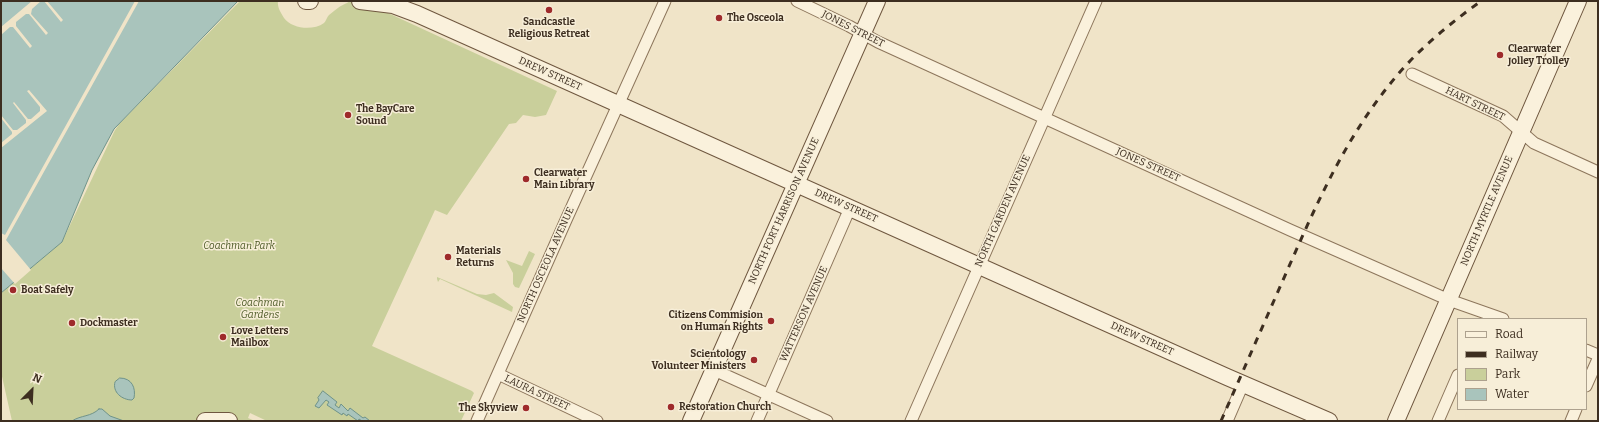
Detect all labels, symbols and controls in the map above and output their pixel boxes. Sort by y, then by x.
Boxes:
marker: Sandcastle Religious Retreat [544,5,554,15]
street label: JONES STREET [820,8,886,50]
place label: The Osceola [727,12,784,24]
marker: The Osceola [714,13,724,23]
place label: Sandcastle Religious Retreat [508,16,590,40]
place label: Clearwater Jolley Trolley [1508,43,1569,66]
marker: Clearwater Jolley Trolley [1495,50,1505,60]
street label: DREW STREET [517,55,583,93]
street label: HART STREET [1443,85,1507,123]
place label: The BayCare Sound [356,103,415,126]
marker: The BayCare Sound [343,110,353,120]
street label: NORTH FORT HARRISON AVENUE [746,136,822,286]
street label: JONES STREET [1114,146,1182,184]
street label: NORTH GARDEN AVENUE [973,153,1033,269]
street label: NORTH MYRTLE AVENUE [1458,154,1516,268]
place label: Clearwater Main Library [534,167,595,190]
marker: Clearwater Main Library [521,174,531,184]
street label: DREW STREET [813,187,879,225]
street label: NORTH OSCEOLA AVENUE [515,205,577,325]
park label: Coachman Park [203,240,275,252]
place label: Materials Returns [456,245,501,268]
marker: Materials Returns [443,252,453,262]
street label: WATTERSON AVENUE [777,264,831,364]
place label: Boat Safely [21,284,74,296]
marker: Boat Safely [8,285,18,295]
park label: Coachman Gardens [236,297,284,320]
place label: Citizens Commision on Human Rights [668,309,763,332]
marker: Citizens Commision on Human Rights [766,316,776,326]
place label: Dockmaster [80,317,138,329]
marker: Dockmaster [67,318,77,328]
legend [1457,318,1587,410]
street label: DREW STREET [1109,320,1175,358]
place label: Love Letters Mailbox [231,325,288,348]
text: Road [1495,327,1523,341]
marker: Love Letters Mailbox [218,332,228,342]
text: Railway [1495,347,1538,361]
place label: Scientology Volunteer Ministers [651,348,746,372]
marker: Scientology Volunteer Ministers [749,355,759,365]
text: Park [1495,367,1520,381]
north arrow [12,370,52,410]
text: N [31,371,44,386]
street label: LAURA STREET [502,373,572,413]
text: Water [1495,387,1529,401]
place label: Restoration Church [679,401,771,413]
place label: The Skyview [458,402,518,414]
marker: Restoration Church [666,402,676,412]
marker: The Skyview [521,403,531,413]

